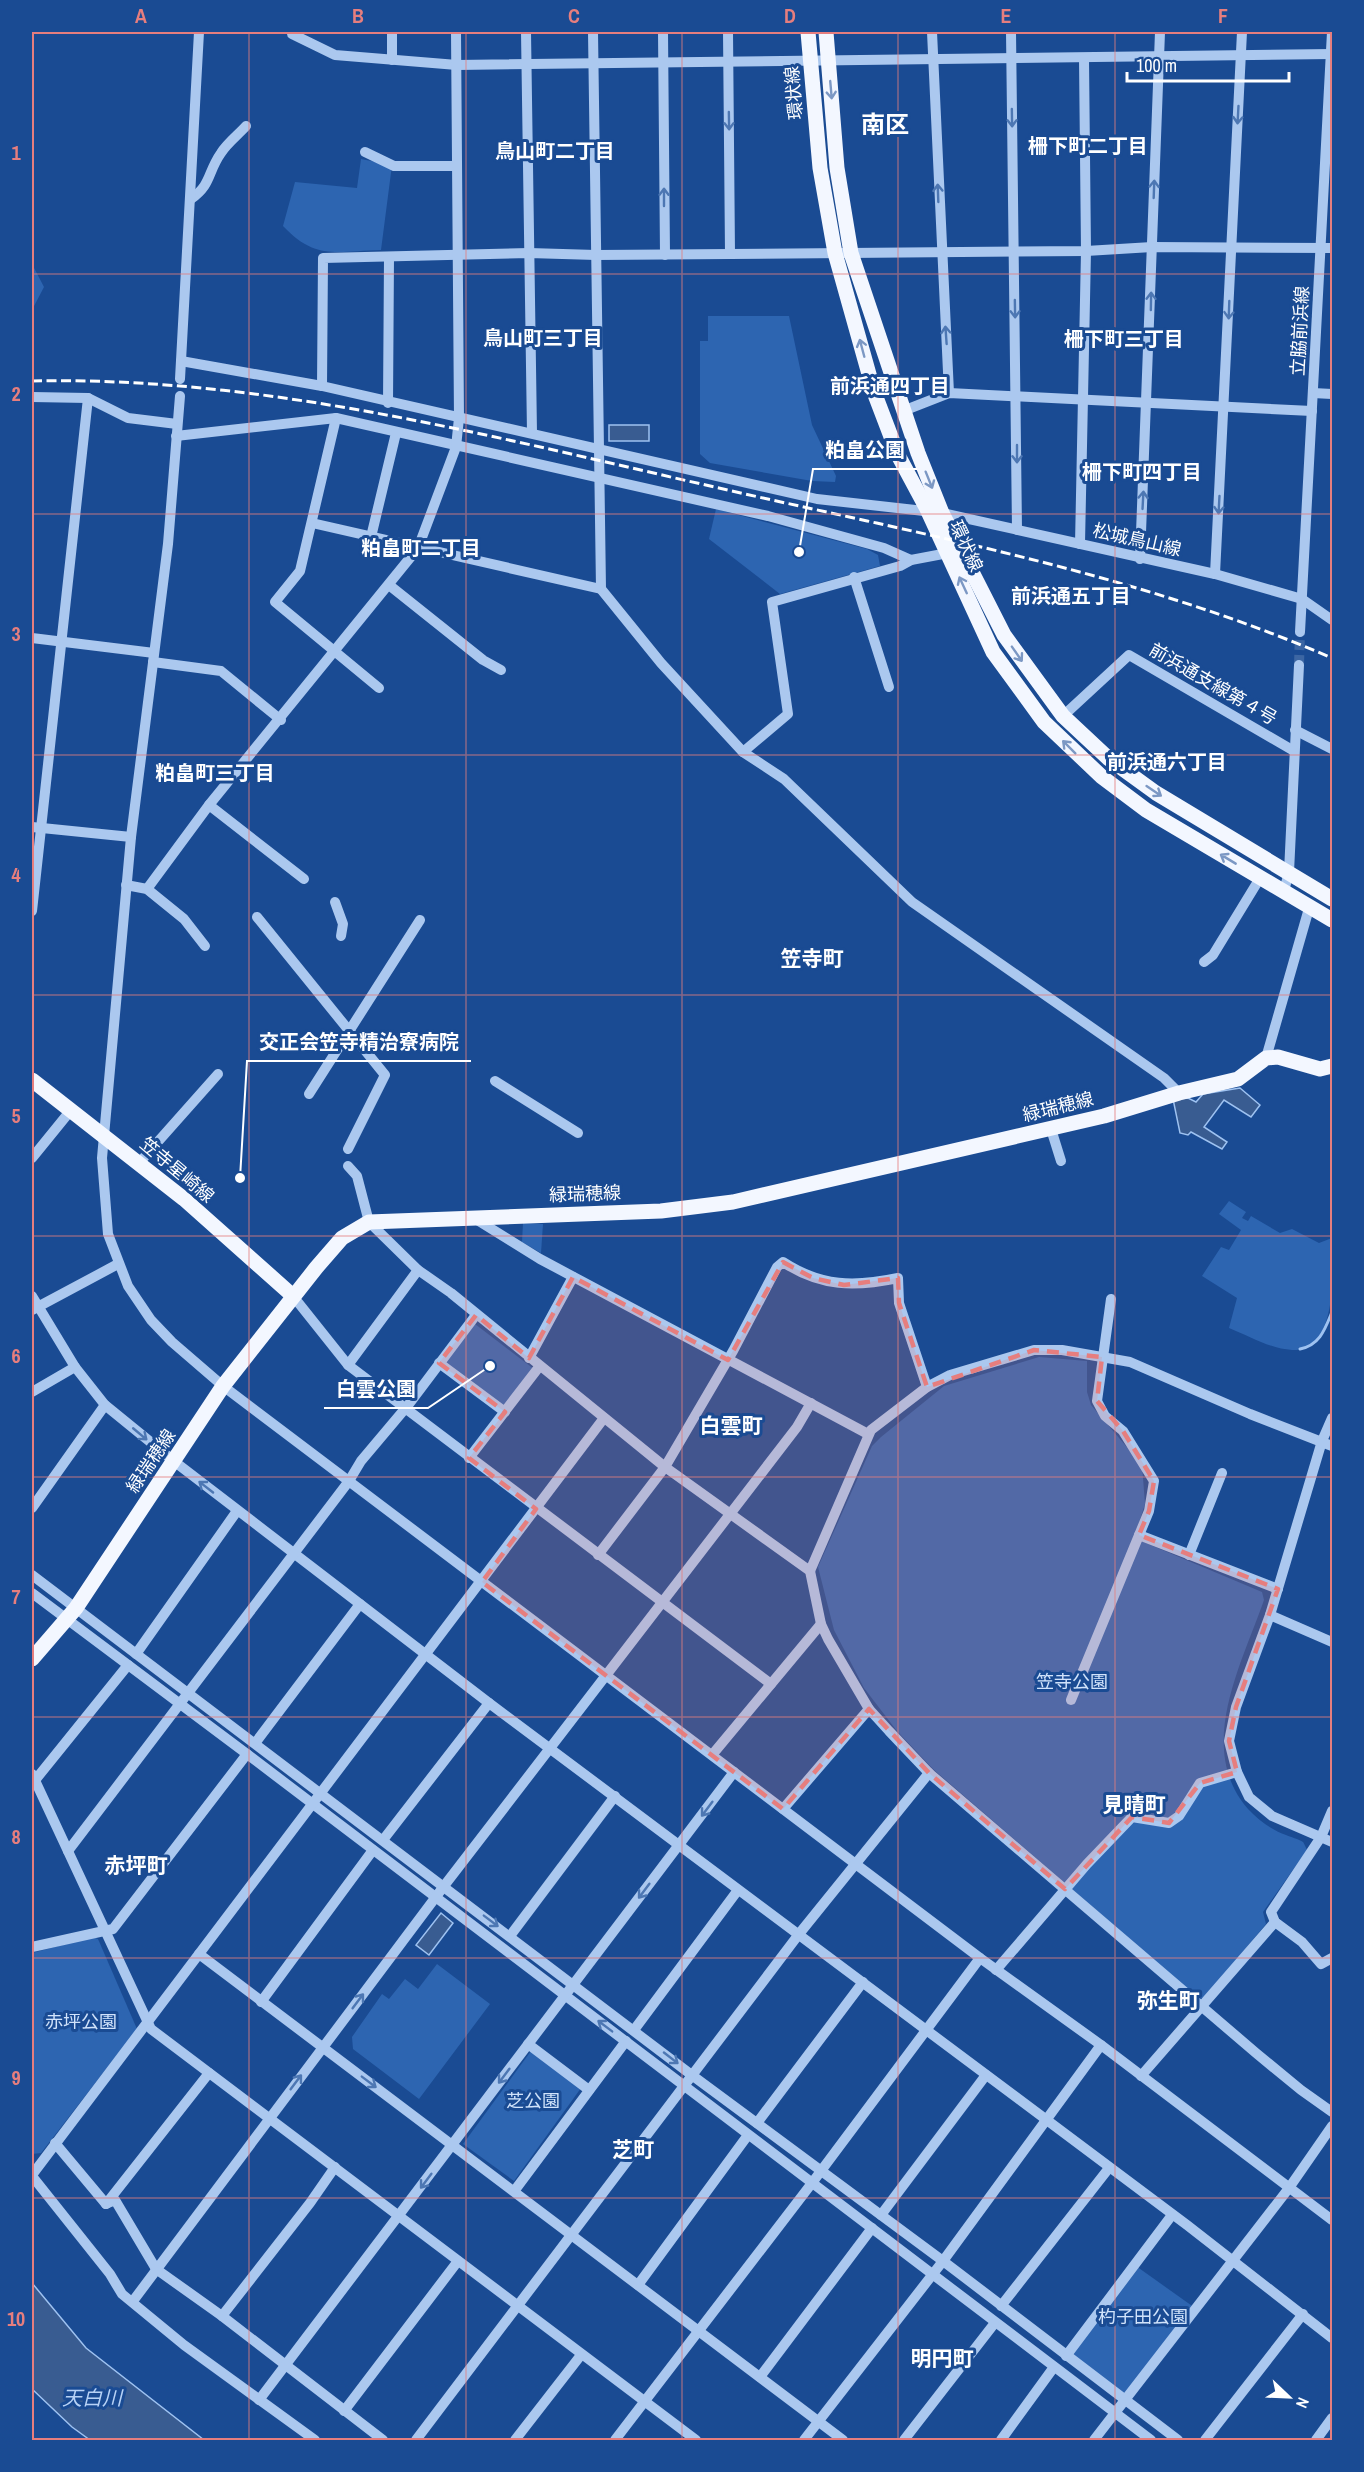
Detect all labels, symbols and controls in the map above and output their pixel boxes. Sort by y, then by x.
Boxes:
text: A [135,2,147,29]
text: B [352,2,364,29]
text: C [568,2,580,29]
text: D [784,2,796,29]
text: E [1001,2,1012,29]
text: F [1218,2,1228,29]
scale bar [1127,45,1289,83]
text: 100 m [1136,53,1177,78]
street label: 環状線 [779,65,808,121]
one-way arrow [826,79,837,99]
one-way arrow [1232,105,1243,125]
one-way arrow [1006,107,1018,127]
district label: 南区 [861,108,909,140]
one-way arrow [723,111,735,131]
district label: 柵下町二丁目 [1028,132,1148,159]
district label: 鳥山町二丁目 [495,137,615,164]
text: 1 [11,139,21,166]
one-way arrow [1149,179,1160,199]
one-way arrow [933,184,944,204]
one-way arrow [658,187,670,207]
street label: 立脇前浜線 [1285,285,1314,377]
one-way arrow [1145,292,1156,312]
one-way arrow [1010,299,1021,319]
one-way arrow [1223,300,1234,319]
district label: 鳥山町三丁目 [483,324,603,351]
one-way arrow [940,325,951,345]
district label: 柵下町三丁目 [1064,325,1184,352]
one-way arrow [856,339,867,358]
district label: 前浜通四丁目 [830,372,950,399]
text: 2 [11,380,21,407]
callout: 粕畠公園 [813,431,917,469]
text: 粕畠公園 [825,436,905,463]
one-way arrow [1011,443,1023,463]
district label: 柵下町四丁目 [1082,458,1202,485]
one-way arrow [924,470,935,489]
one-way arrow [1138,491,1149,511]
one-way arrow [1213,494,1224,514]
street label: 環状線 [944,516,989,576]
street label: 松城鳥山線 [1090,517,1184,562]
district label: 粕畠町二丁目 [361,534,481,561]
one-way arrow [956,576,968,594]
district label: 前浜通五丁目 [1011,582,1131,609]
text: 3 [11,620,21,647]
street label: 前浜通支線第４号 [1145,637,1282,730]
one-way arrow [1011,645,1023,662]
one-way arrow [1061,739,1076,754]
district label: 前浜通六丁目 [1107,748,1227,775]
district label: 粕畠町三丁目 [155,759,275,786]
one-way arrow [1145,785,1161,797]
one-way arrow [1219,852,1236,864]
text: 4 [11,861,21,888]
district label: 笠寺町 [781,944,844,973]
callout: 交正会笠寺精治寮病院 [247,1023,471,1061]
text: 交正会笠寺精治寮病院 [259,1028,459,1055]
street label: 緑瑞穂線 [1020,1086,1096,1127]
text: 5 [11,1102,21,1129]
street label: 笠寺星崎線 [135,1131,220,1208]
street label: 緑瑞穂線 [549,1180,621,1207]
text: 6 [11,1342,21,1369]
callout: 白雲公園 [324,1370,428,1408]
text: 白雲公園 [336,1375,416,1402]
district label: 白雲町 [700,1411,763,1440]
street label: 緑瑞穂線 [120,1424,181,1498]
one-way arrow [132,1427,148,1440]
one-way arrow [198,1480,214,1493]
text: 7 [11,1583,21,1610]
park label: 笠寺公園 [1036,1669,1108,1694]
district label: 見晴町 [1103,1790,1166,1819]
one-way arrow [701,1800,713,1816]
text: 8 [11,1823,21,1850]
district label: 赤坪町 [105,1851,168,1880]
one-way arrow [638,1883,651,1899]
one-way arrow [482,1915,498,1927]
district label: 弥生町 [1137,1986,1200,2015]
one-way arrow [351,1993,364,2009]
park label: 赤坪公園 [45,2009,117,2034]
one-way arrow [597,2019,613,2032]
one-way arrow [662,2052,678,2065]
text: 9 [11,2064,21,2091]
one-way arrow [498,2068,511,2084]
one-way arrow [290,2075,303,2091]
one-way arrow [361,2076,377,2089]
park label: 芝公園 [506,2088,560,2113]
district label: 芝町 [612,2135,654,2164]
one-way arrow [420,2172,432,2188]
park label: 杓子田公園 [1098,2304,1188,2329]
text: 10 [7,2305,25,2332]
district label: 明円町 [911,2344,974,2373]
north arrow [1259,2367,1319,2427]
water label: 天白川 [62,2384,124,2411]
text: N [1291,2394,1315,2412]

